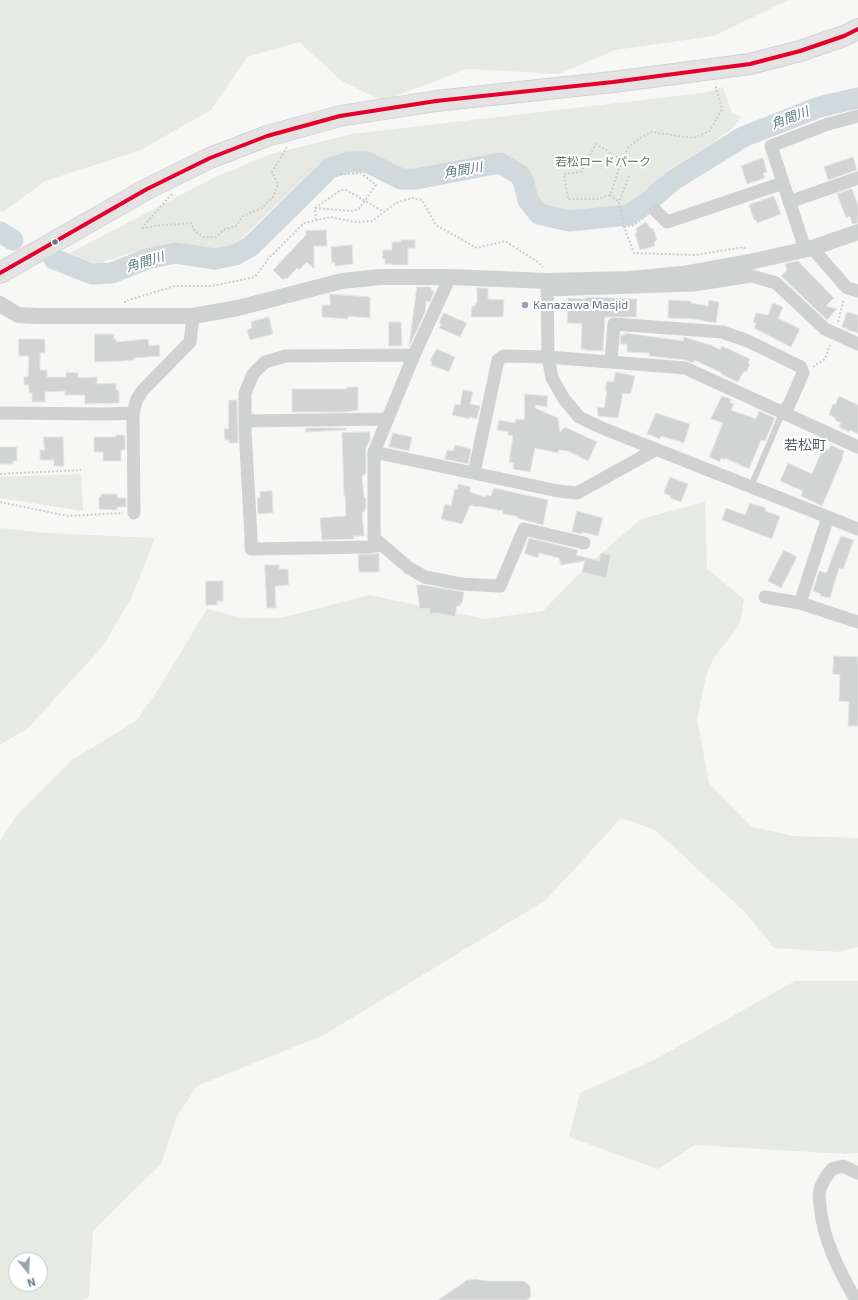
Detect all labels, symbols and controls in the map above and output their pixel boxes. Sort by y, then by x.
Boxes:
water label: 角間川 [769,104,811,132]
park label: 若松ロードパーク [555,155,651,169]
water label: 角間川 [442,159,484,181]
unlabelled marker [50,237,60,247]
water label: 角間川 [124,249,166,275]
place label: Kanazawa Masjid [533,298,628,312]
marker: Kanazawa Masjid [520,300,530,310]
district label: 若松町 [784,437,826,453]
north arrow [8,1252,48,1292]
text: N [26,1276,37,1290]

